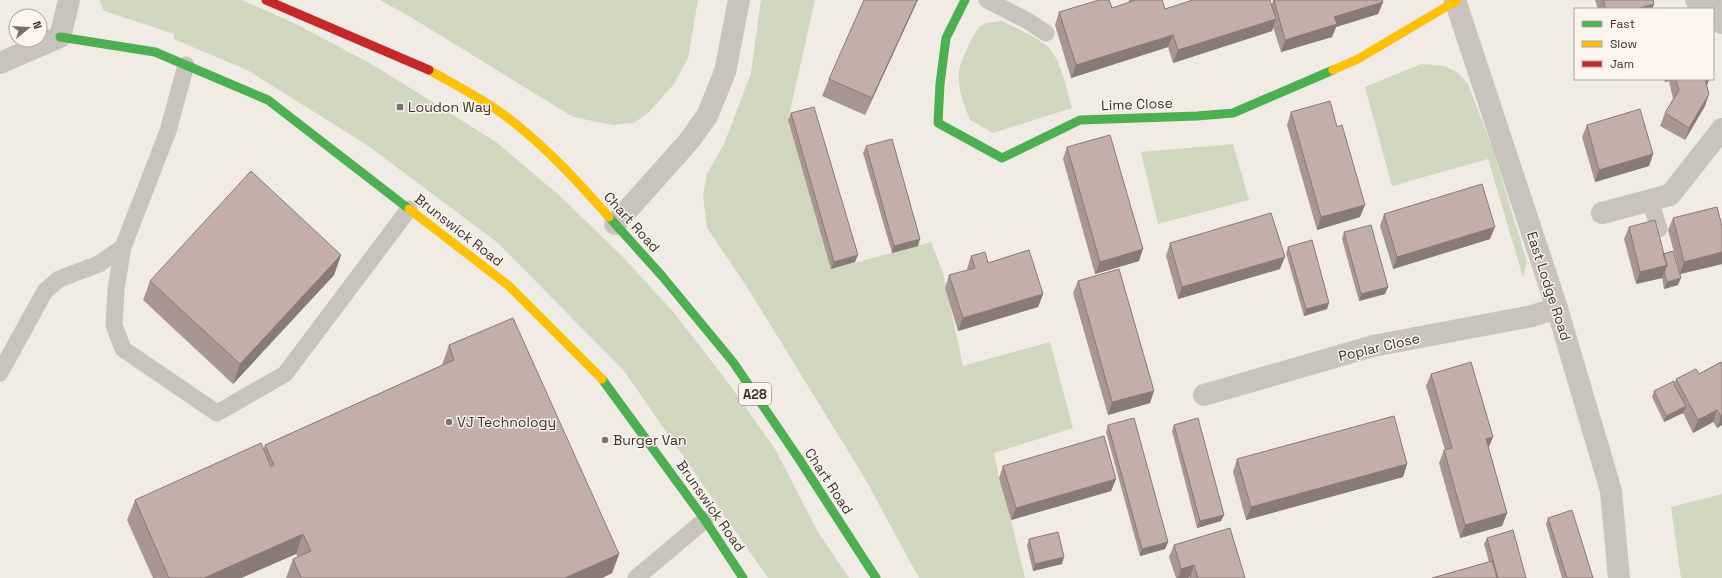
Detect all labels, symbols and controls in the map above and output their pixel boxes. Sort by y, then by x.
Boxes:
north arrow [8,8,48,48]
legend [1574,8,1714,80]
text: Fast [1610,16,1635,32]
text: N [30,19,45,31]
text: Slow [1610,36,1637,52]
text: Jam [1610,56,1634,72]
street label: Lime Close [1101,94,1173,114]
place label: Loudon Way [408,98,491,116]
marker: Loudon Way [395,102,405,112]
street label: Chart Road [600,188,664,256]
street label: Brunswick Road [411,190,507,270]
street label: East Lodge Road [1523,229,1575,343]
street label: Poplar Close [1337,329,1421,365]
road number: A28 [739,383,771,405]
place label: VJ Technology [457,413,556,431]
marker: VJ Technology [444,417,454,427]
place label: Burger Van [613,431,687,449]
marker: Burger Van [600,435,610,445]
street label: Chart Road [801,445,857,517]
street label: Brunswick Road [673,457,749,555]

